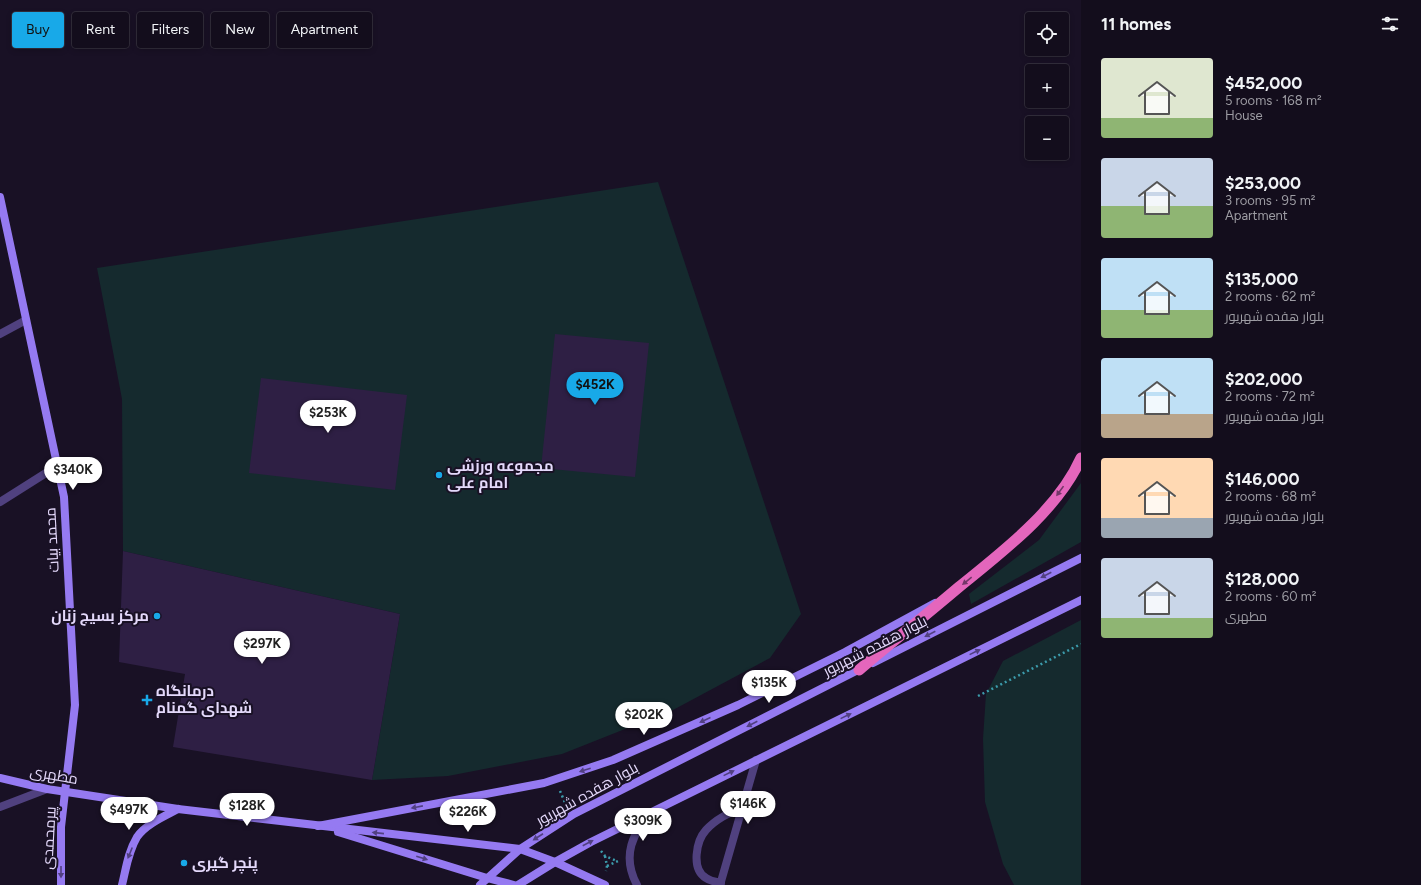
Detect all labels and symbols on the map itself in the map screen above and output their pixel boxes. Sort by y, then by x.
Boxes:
pin: $452K [567,372,623,406]
pin: $253K [300,400,356,434]
pin: $340K [45,457,101,491]
place label: مجموعه ورزشی امام علی [447,457,554,493]
marker: مجموعه ورزشی امام علی [434,470,444,480]
one-way arrow [1056,486,1064,497]
street label: محمد بیات [41,507,63,573]
one-way arrow [1040,572,1052,579]
one-way arrow [961,576,972,585]
place label: مرکز بسیج زنان [51,607,149,626]
marker: مرکز بسیج زنان [152,611,162,621]
street label: بلوار هفده شهریور [819,612,931,681]
pin: $297K [234,631,290,665]
one-way arrow [924,631,936,637]
one-way arrow [970,649,981,655]
pin: $135K [741,670,797,704]
place label: درمانگاه شهدای گمنام [156,682,252,718]
marker: درمانگاه شهدای گمنام [141,694,153,706]
pin: $202K [616,702,672,736]
one-way arrow [840,713,852,719]
one-way arrow [699,717,710,723]
one-way arrow [746,721,757,727]
street label: بلوار هفده شهریور [532,758,642,831]
street label: مطهری [28,762,80,789]
one-way arrow [578,767,590,773]
one-way arrow [724,770,735,776]
pin: $146K [720,791,776,825]
pin: $128K [219,793,275,827]
pin: $497K [101,797,157,831]
pin: $226K [440,799,496,833]
one-way arrow [411,805,423,811]
street label: پیرمحمدی [38,806,61,870]
pin: $309K [615,808,671,842]
one-way arrow [372,829,384,836]
one-way arrow [533,833,543,841]
one-way arrow [582,840,594,847]
one-way arrow [127,847,133,859]
place label: پنچر گیری [192,854,258,874]
one-way arrow [416,855,428,861]
marker: پنچر گیری [179,858,189,868]
one-way arrow [58,866,64,879]

